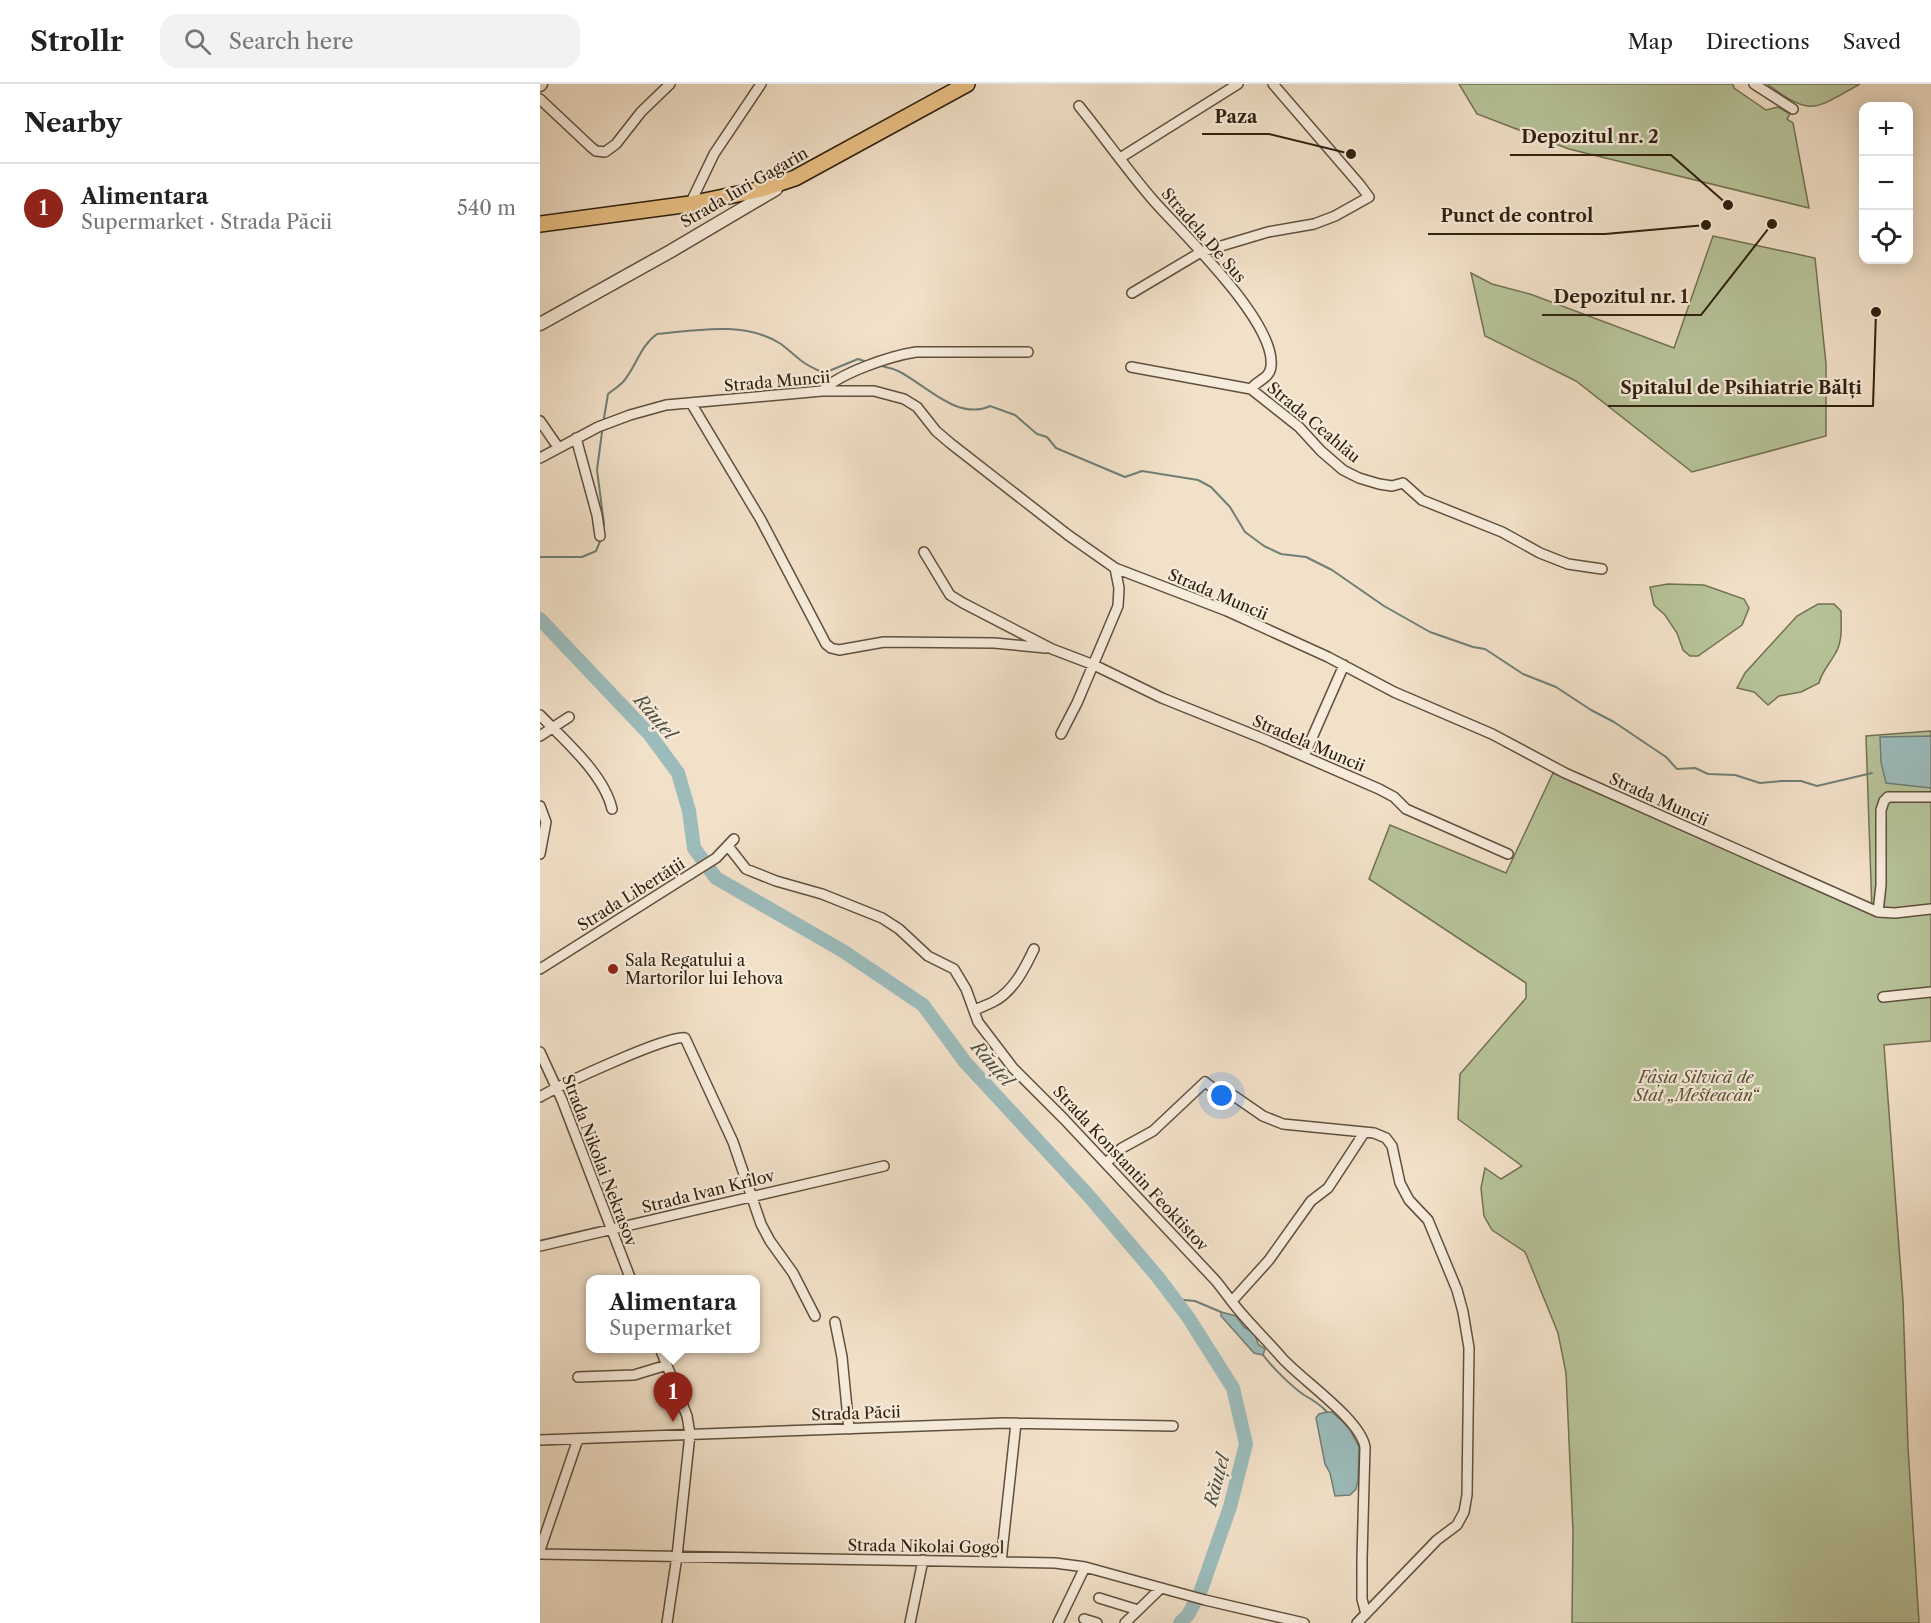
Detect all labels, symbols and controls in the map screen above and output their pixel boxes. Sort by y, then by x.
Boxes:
search box [160,14,580,68]
text: Strollr [30,24,124,58]
icon: search [181,25,214,58]
text: Search here [229,28,353,55]
text: Map [1628,29,1673,54]
text: Directions [1706,29,1810,54]
text: Saved [1843,29,1901,54]
callout: Paza [1202,98,1269,134]
map controls [1859,102,1913,264]
button: + [1859,102,1913,156]
text: Paza [1215,106,1258,128]
text: Nearby [24,107,122,139]
callout: Depozitul nr. 2 [1510,119,1671,155]
text: Depozitul nr. 2 [1521,126,1659,148]
street label: Strada Iuri Gagarin [677,142,811,232]
button: − [1859,156,1913,210]
text: Alimentara [81,183,209,210]
street label: Stradela De Sus [1157,184,1251,286]
text: 1 [39,196,48,220]
text: 540 m [457,196,516,220]
callout: Punct de control [1428,198,1605,234]
text: Punct de control [1441,205,1593,227]
text: Supermarket · Strada Păcii [81,210,332,234]
button: locate [1859,210,1913,264]
callout: Depozitul nr. 1 [1542,279,1701,315]
text: Depozitul nr. 1 [1554,286,1688,308]
street label: Strada Muncii [723,366,831,396]
callout: Spitalul de Psihiatrie Bălți [1608,370,1873,406]
street label: Strada Ceahlău [1263,377,1365,467]
text: Spitalul de Psihiatrie Bălți [1620,377,1862,399]
street label: Strada Muncii [1165,564,1271,624]
water label: Răuțel [627,688,682,747]
street label: Stradela Muncii [1250,710,1368,776]
street label: Strada Muncii [1606,768,1712,830]
street label: Strada Libertății [574,853,688,935]
place label: Sala Regatului a Martorilor lui Iehova [625,950,783,988]
marker: Sala Regatului a Martorilor lui Iehova [606,962,620,976]
water label: Răuțel [964,1035,1019,1094]
park label: Fâșia Silvică de Stat „Mesteacăn“ [1633,1067,1761,1105]
street label: Strada Nikolai Nekrasov [558,1071,642,1249]
street label: Strada Konstantin Feoktistov [1049,1081,1213,1255]
your location [1207,1081,1236,1110]
street label: Strada Ivan Krîlov [640,1165,777,1217]
popup [586,1275,760,1353]
text: Alimentara [609,1289,737,1316]
text: Supermarket [609,1316,732,1340]
pin: 1 [654,1372,692,1422]
street label: Strada Păcii [811,1401,901,1425]
water label: Răuțel [1199,1449,1236,1511]
street label: Strada Nikolai Gogol [847,1535,1005,1557]

